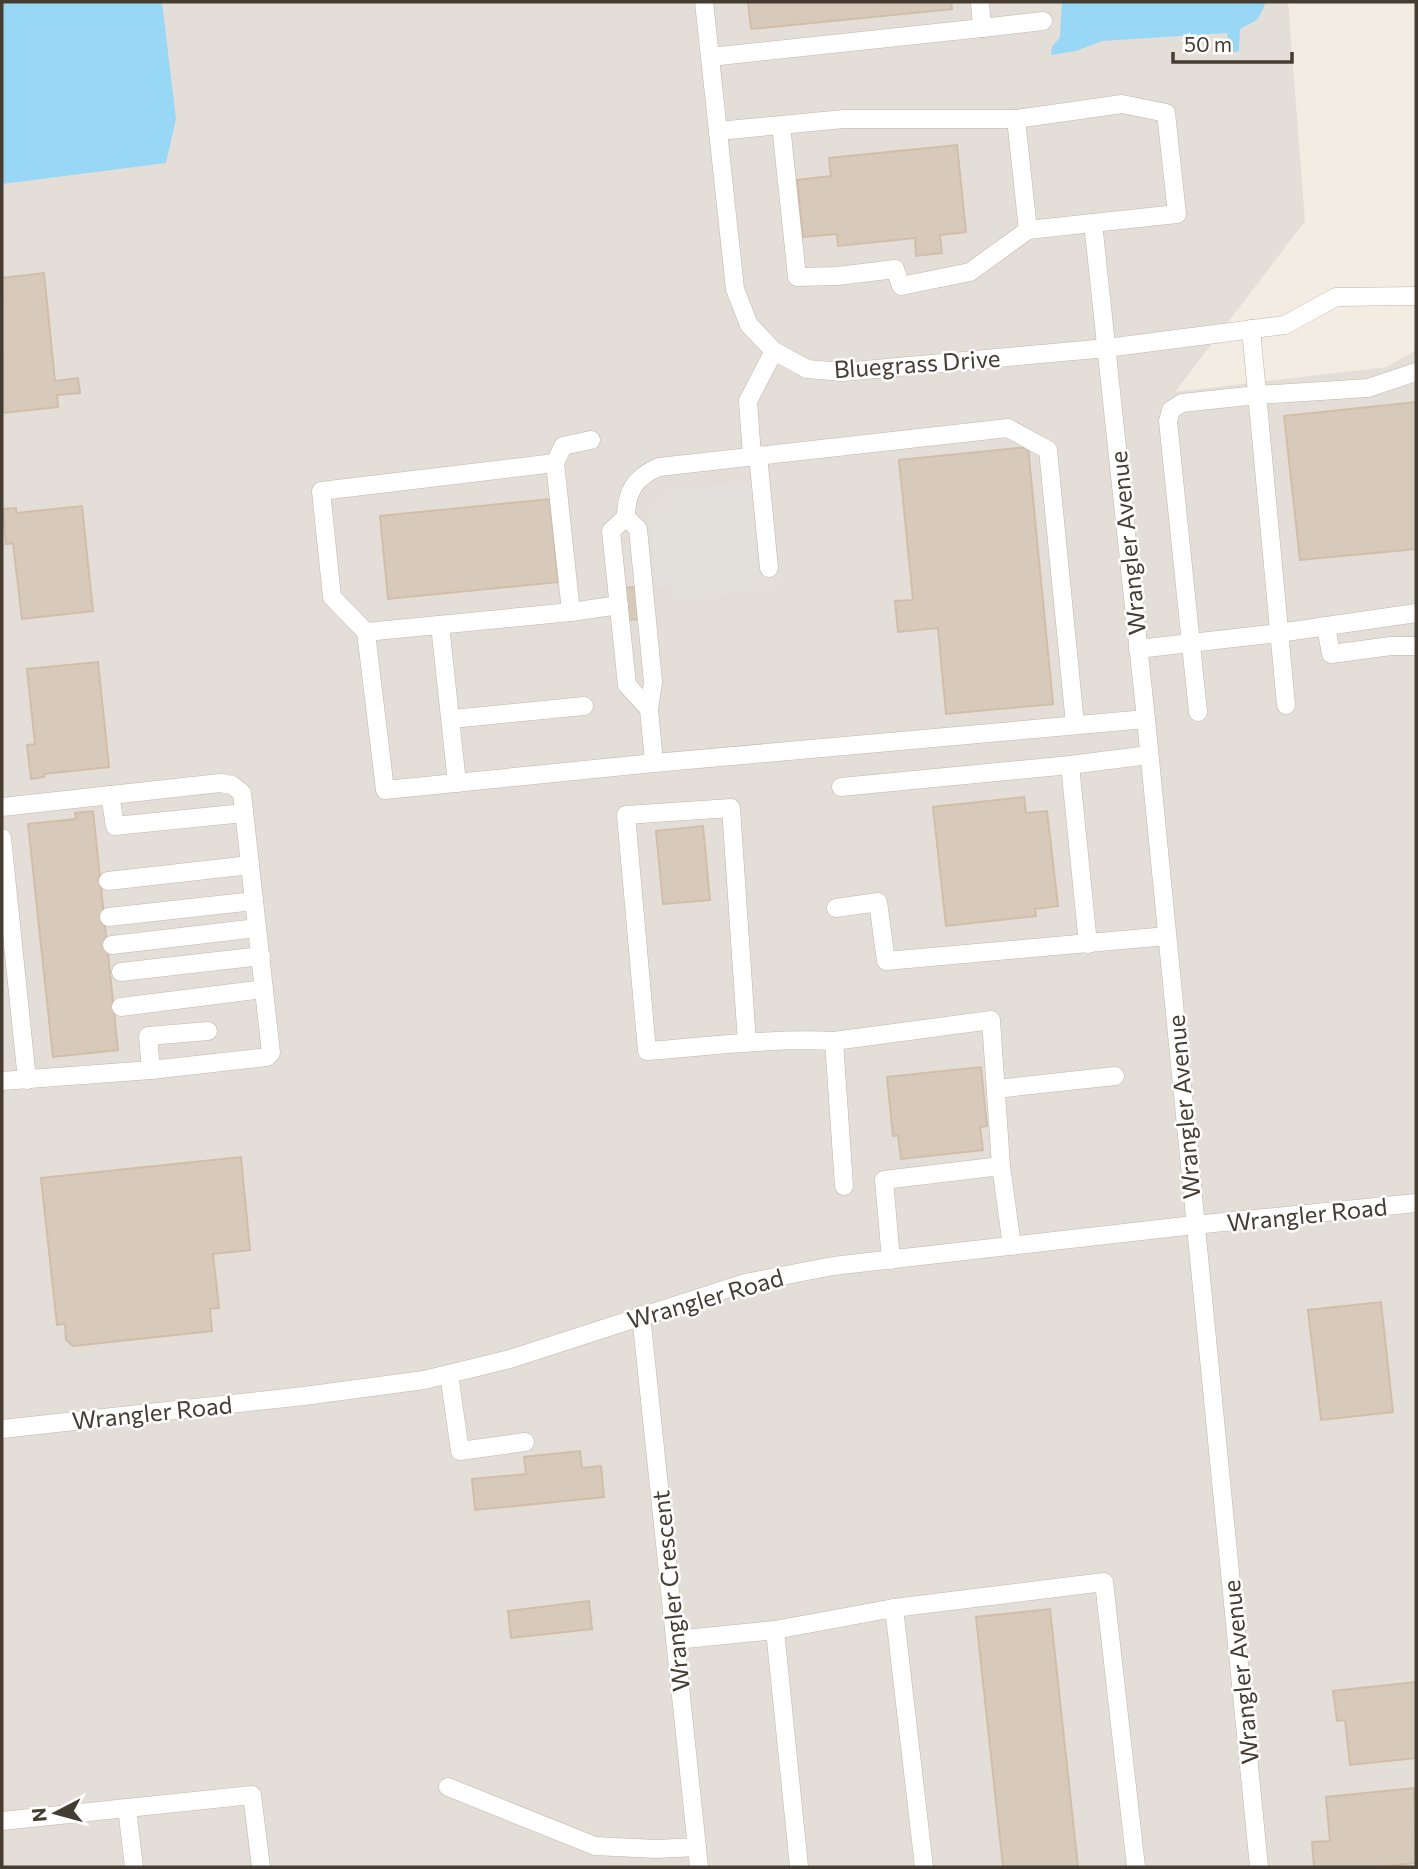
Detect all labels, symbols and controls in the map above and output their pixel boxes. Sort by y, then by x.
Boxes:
scale bar [1173,21,1292,65]
text: 50 m [1184,31,1232,56]
street label: Bluegrass Drive [833,343,1001,383]
street label: Wrangler Avenue [1103,450,1151,636]
street label: Wrangler Avenue [1160,1014,1206,1200]
street label: Wrangler Road [1225,1191,1389,1237]
street label: Wrangler Road [624,1262,786,1334]
street label: Wrangler Road [70,1389,234,1435]
street label: Wrangler Crescent [645,1489,695,1693]
street label: Wrangler Avenue [1216,1579,1264,1765]
north arrow [21,1778,91,1848]
text: N [26,1807,51,1823]

